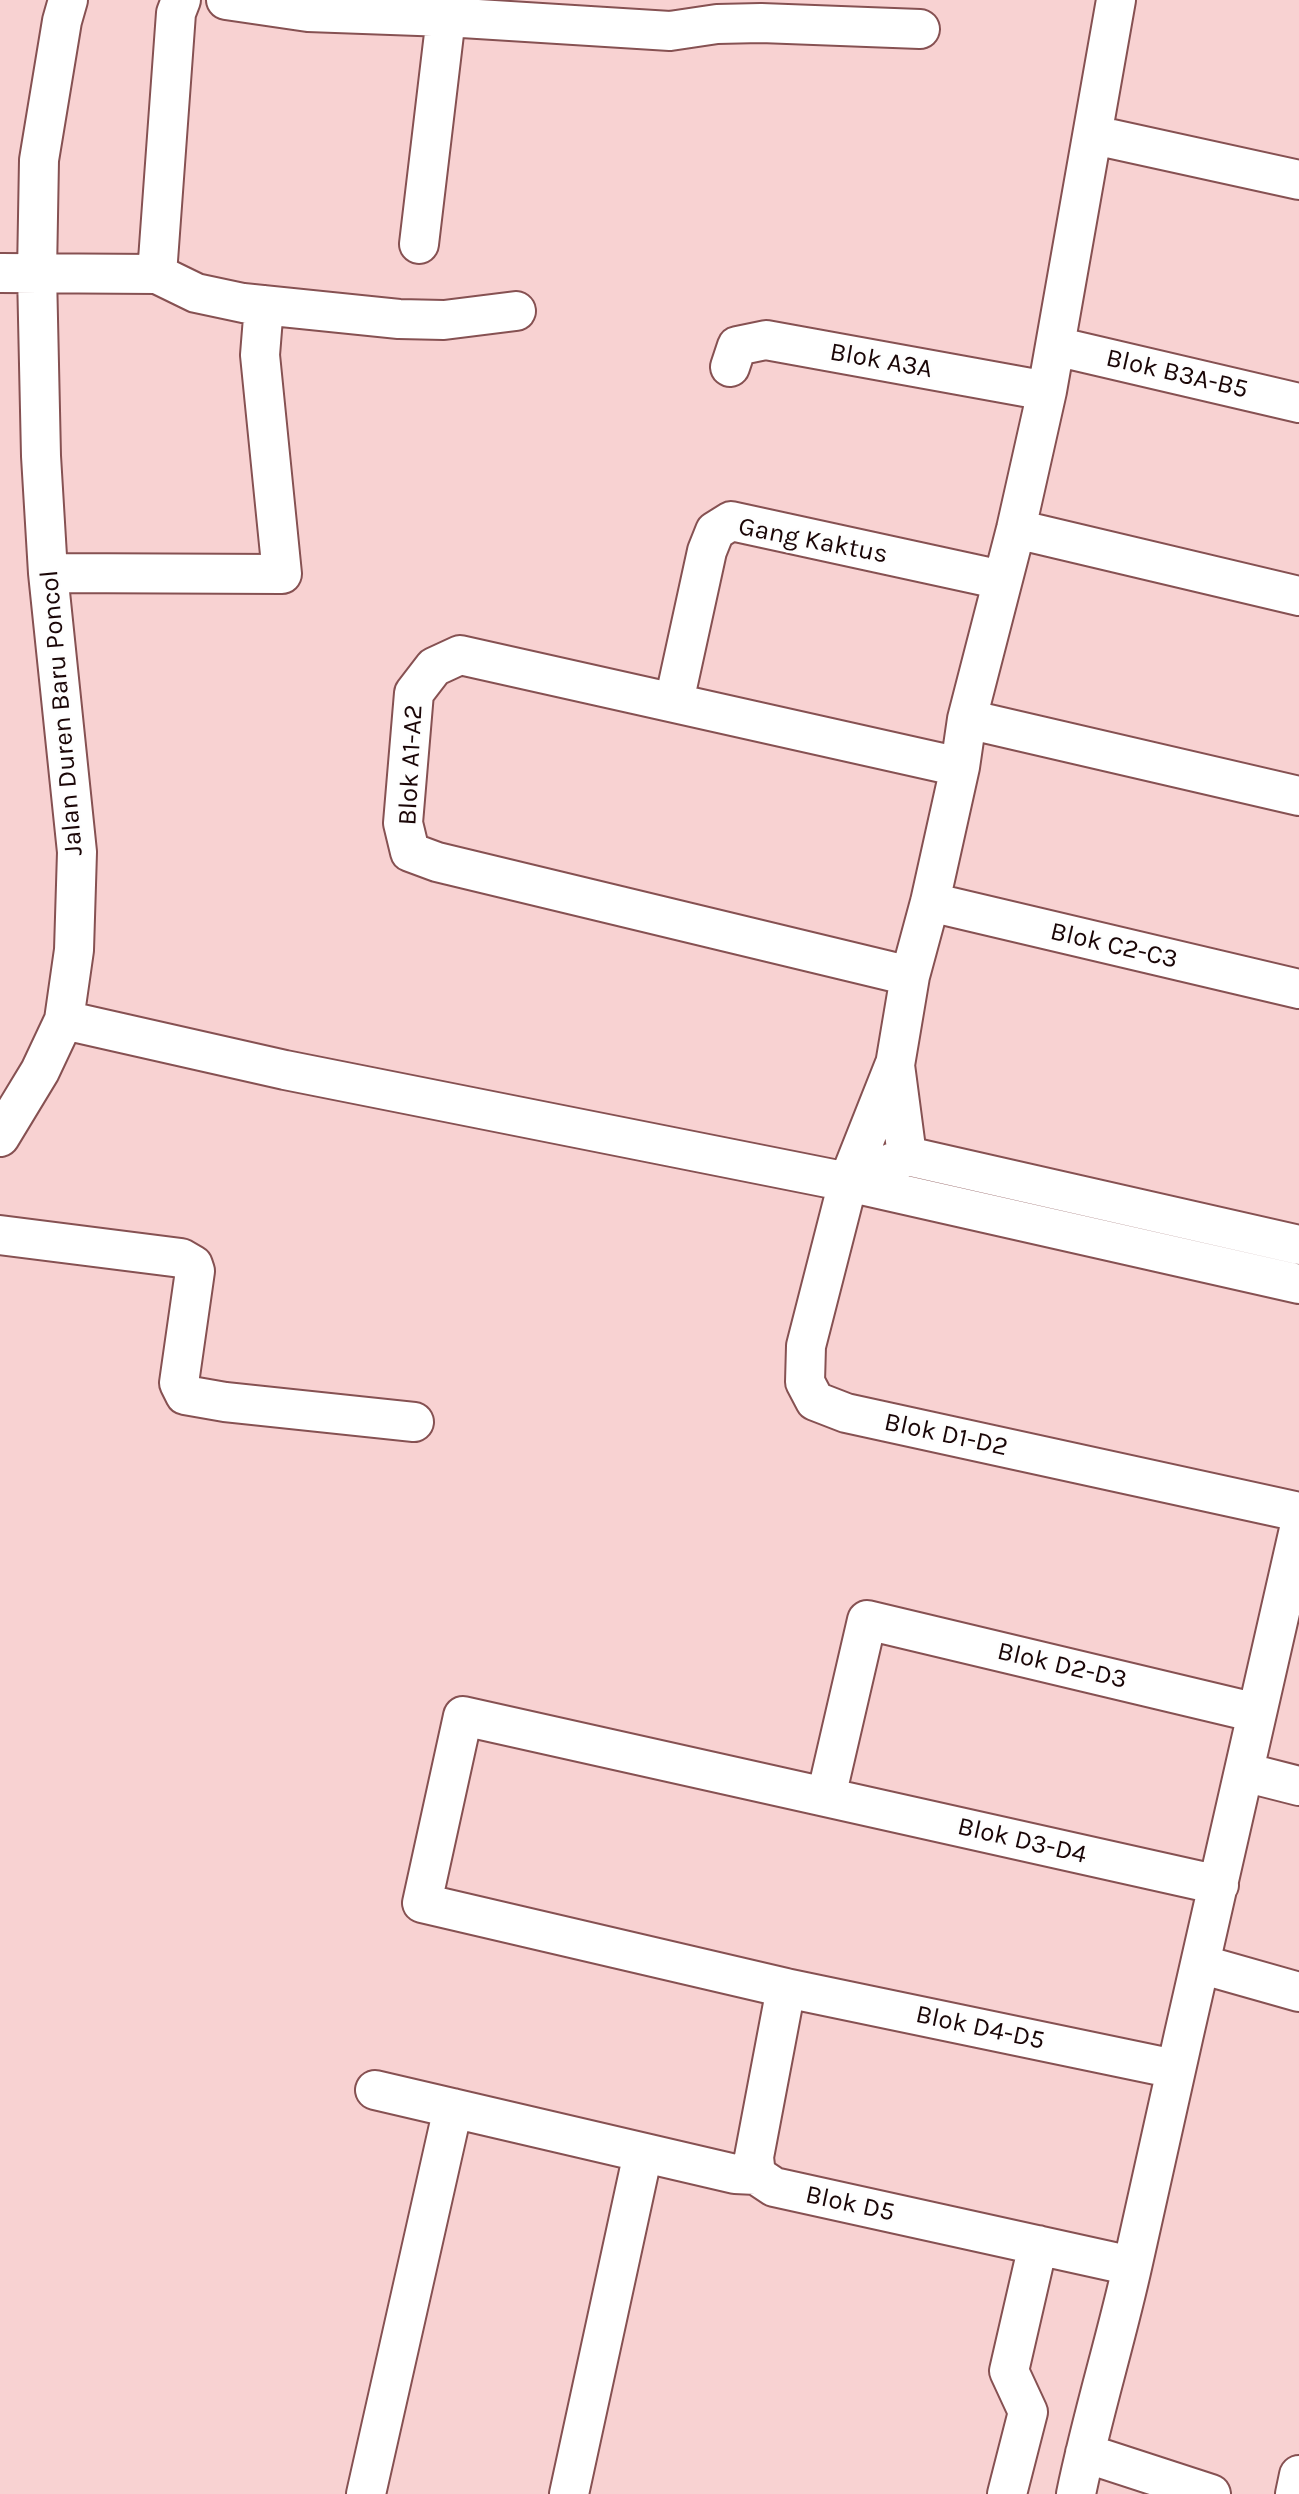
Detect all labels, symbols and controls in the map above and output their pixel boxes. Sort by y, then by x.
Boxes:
street label: Blok A3A [827,337,935,385]
street label: Blok B3A-B5 [1103,343,1251,405]
street label: Gang Kaktus [736,511,890,571]
street label: Jalan Duren Baru Poncol [34,569,90,857]
street label: Blok A1-A2 [392,704,430,826]
street label: Blok C2-C3 [1047,916,1181,976]
street label: Blok D1-D2 [881,1407,1011,1463]
street label: Blok D2-D3 [994,1636,1130,1696]
street label: Blok D3-D4 [954,1811,1090,1871]
street label: Blok D4-D5 [913,1999,1047,2057]
street label: Blok D5 [803,2179,897,2229]

